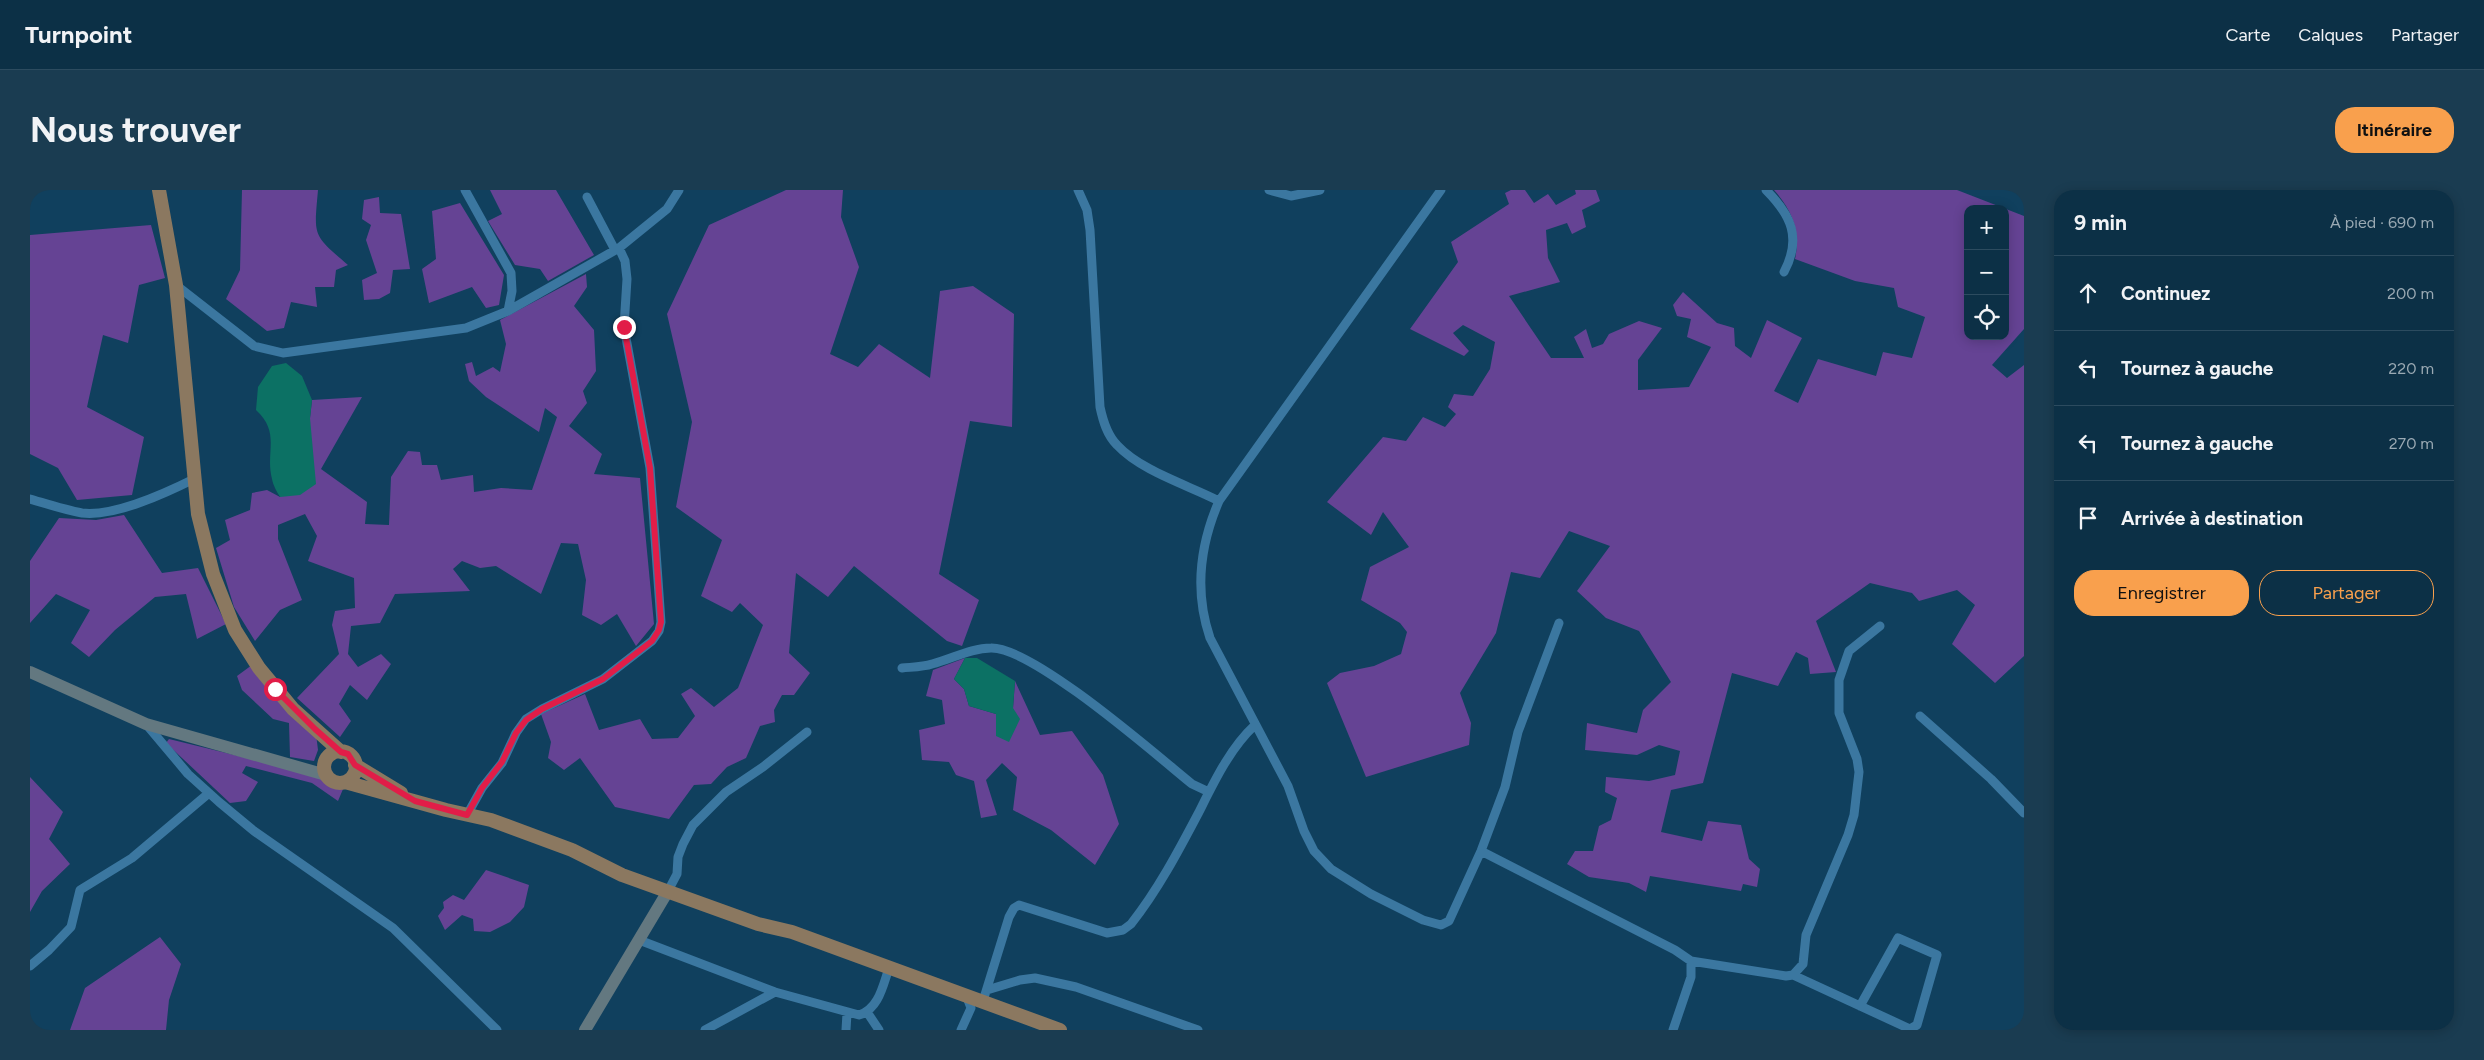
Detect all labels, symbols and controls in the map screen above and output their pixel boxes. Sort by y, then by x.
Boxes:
text: Turnpoint [25,20,132,49]
text: Carte [2225,24,2270,46]
text: Calques [2298,24,2363,46]
text: Partager [2391,24,2459,46]
button: Itinéraire [2335,107,2454,153]
text: Nous trouver [30,109,241,151]
map controls [1964,205,2009,340]
button: + [1964,205,2009,250]
text: 9 min [2074,210,2127,235]
text: À pied · 690 m [2330,213,2434,232]
button: − [1964,250,2009,295]
icon: ahead [2074,279,2102,307]
text: Continuez [2121,282,2210,305]
text: 200 m [2387,284,2434,303]
button: locate [1964,295,2009,340]
route end [613,316,636,339]
icon: left [2074,354,2102,382]
text: Tournez à gauche [2121,357,2273,380]
text: 220 m [2388,359,2434,378]
icon: left [2074,429,2102,457]
text: Tournez à gauche [2121,432,2273,455]
text: 270 m [2389,434,2434,453]
icon: arrive [2074,504,2102,532]
text: Arrivée à destination [2121,507,2303,530]
button: Enregistrer [2074,570,2249,616]
button: Partager [2259,570,2434,616]
route start [264,678,287,701]

